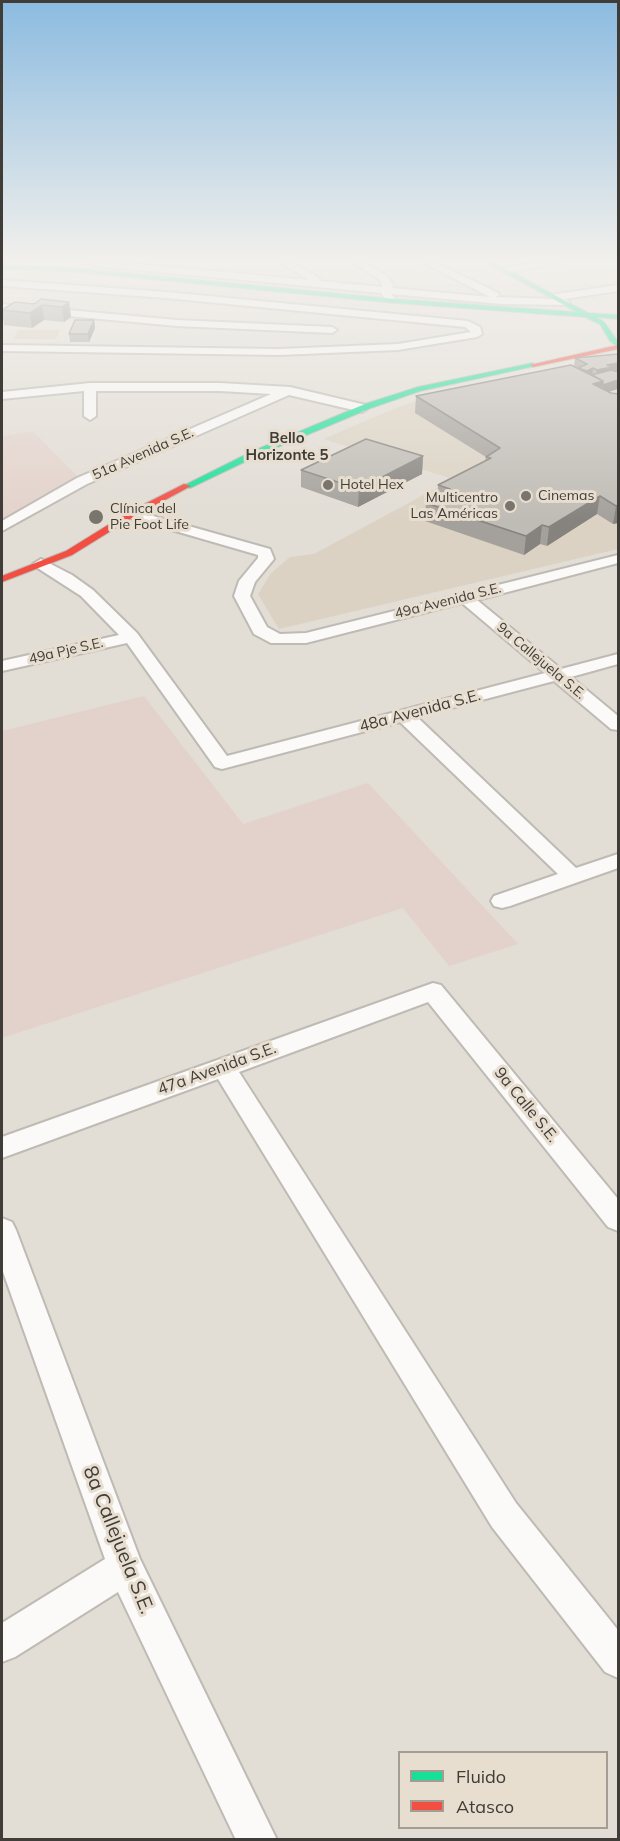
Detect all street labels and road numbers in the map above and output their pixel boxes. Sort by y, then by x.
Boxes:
street label: 51a Avenida S.E. [90,424,196,484]
street label: 49a Avenida S.E. [393,580,503,622]
street label: 9a Callejuela S.E. [493,619,589,703]
street label: 49a Pje S.E. [27,634,105,668]
street label: 48a Avenida S.E. [357,686,483,736]
street label: 47a Avenida S.E. [155,1039,279,1099]
street label: 9a Calle S.E. [490,1064,562,1146]
street label: 8a Callejuela S.E. [77,1463,159,1617]

